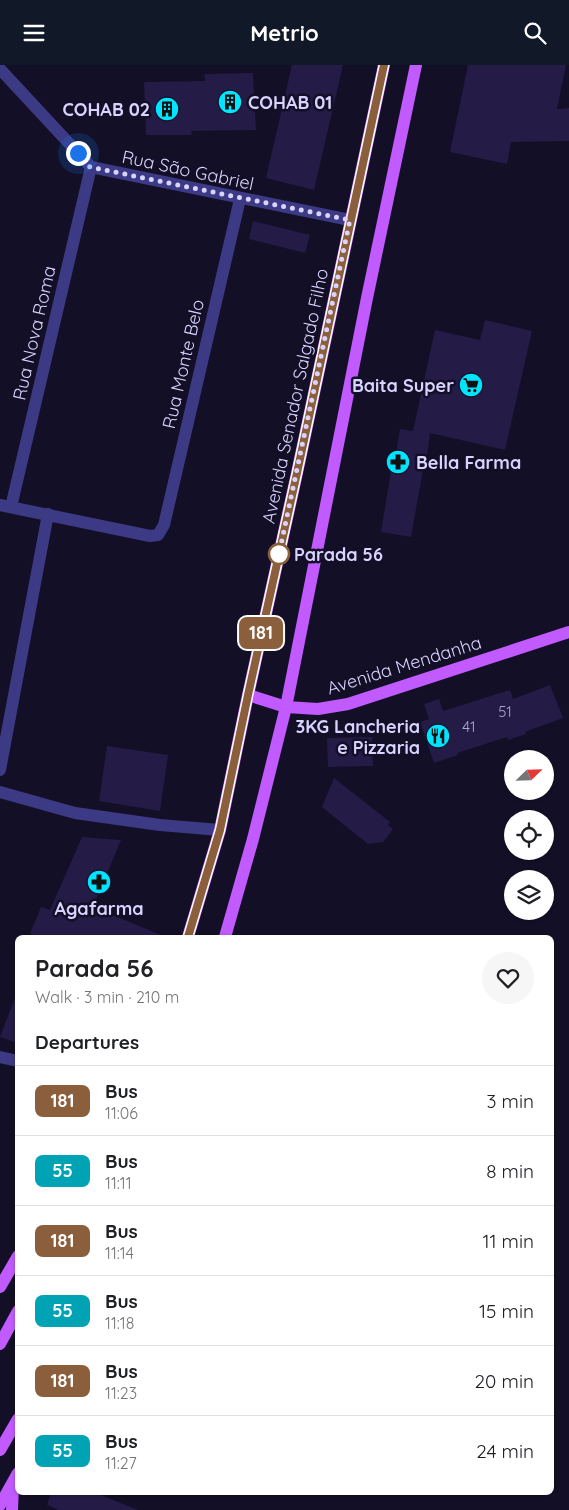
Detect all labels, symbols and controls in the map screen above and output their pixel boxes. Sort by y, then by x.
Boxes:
icon: menu [20,19,48,47]
text: Metrio [250,19,319,47]
icon: search [521,19,549,47]
building icon: COHAB 01 [217,89,243,115]
place label: COHAB 01 [248,91,332,114]
building icon: COHAB 02 [154,96,180,122]
place label: COHAB 02 [62,98,150,121]
your location [66,141,91,166]
street label: Rua São Gabriel [120,145,256,195]
street label: Rua Nova Roma [7,264,61,402]
street label: Avenida Senador Salgado Filho [257,266,333,526]
street label: Rua Monte Belo [157,297,209,431]
supermarket icon: Baita Super [458,372,484,398]
place label: Baita Super [352,374,454,397]
pharmacy icon: Bella Farma [385,449,411,475]
place label: Bella Farma [416,451,521,474]
marker: Parada 56 [268,543,290,565]
place label: Parada 56 [294,543,383,566]
line badge: 181 [232,617,290,649]
text: 181 [249,621,273,644]
street label: Avenida Mendanha [324,631,484,699]
house number: 51 [498,702,512,721]
place label: 3KG Lancheria e Pizzaria [295,715,420,759]
house number: 41 [462,717,476,736]
restaurant icon: 3KG Lancheria e Pizzaria [425,723,451,749]
north arrow [504,750,554,800]
map controls [504,750,554,920]
button: locate [504,810,554,860]
pharmacy icon: Agafarma [86,869,112,895]
button: layers [504,870,554,920]
place label: Agafarma [54,897,144,920]
button: heart [482,952,534,1004]
text: Parada 56 [35,953,154,983]
text: Walk · 3 min · 210 m [35,987,179,1007]
text: Departures [35,1030,139,1054]
text: Bus [105,1079,138,1103]
text: 181 [51,1089,74,1112]
text: 3 min [486,1089,534,1113]
text: 11:06 [105,1103,138,1123]
text: Bus [105,1149,138,1173]
text: 55 [52,1159,73,1182]
text: 8 min [486,1159,534,1183]
text: 11:11 [105,1173,132,1193]
text: Bus [105,1219,138,1243]
text: 181 [51,1229,74,1252]
text: 11 min [482,1229,534,1253]
text: 11:14 [105,1243,134,1263]
text: Bus [105,1289,138,1313]
text: 55 [52,1299,73,1322]
text: 15 min [479,1299,534,1323]
text: 11:18 [105,1313,134,1333]
text: Bus [105,1359,138,1383]
text: 181 [51,1369,74,1392]
text: 20 min [475,1369,534,1393]
text: 11:23 [105,1383,137,1403]
text: Bus [105,1429,138,1453]
text: 55 [52,1439,73,1462]
text: 24 min [476,1439,534,1463]
text: 11:27 [105,1453,137,1473]

